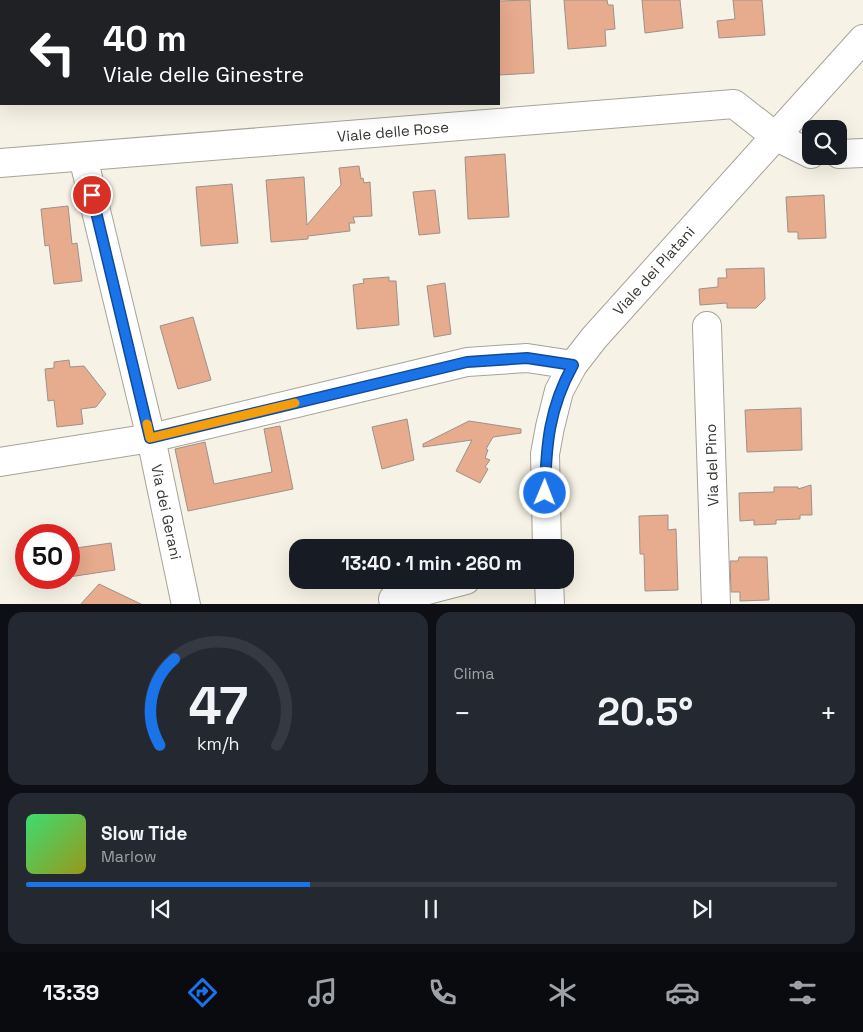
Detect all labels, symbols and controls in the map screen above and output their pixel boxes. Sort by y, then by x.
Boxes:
text: 40 m [103,17,187,61]
icon: left [20,20,85,85]
text: Viale delle Ginestre [103,60,304,88]
street label: Viale delle Rose [336,117,450,146]
map controls [802,120,847,165]
button: search [802,120,847,165]
pin [71,174,113,216]
icon: arrive [78,181,106,209]
street label: Viale dei Platani [609,222,699,319]
street label: Via del Pino [701,423,722,507]
street label: Via dei Gerani [147,462,186,561]
position arrow [518,466,570,518]
speed limit sign: 50 [15,524,80,589]
text: 13:40 · 1 min · 260 m [341,551,522,576]
text: Clima [454,663,495,684]
text: 47 [188,673,248,739]
text: 20.5° [597,688,693,736]
text: − [454,695,471,731]
text: + [820,695,837,731]
text: km/h [196,732,239,755]
text: Slow Tide [101,821,187,846]
text: Marlow [101,846,157,867]
icon: previous [147,895,175,923]
icon: pause [417,895,445,923]
icon: next [688,895,716,923]
icon: directions [185,975,220,1010]
icon: music [305,975,340,1010]
icon: phone [425,975,460,1010]
icon: climate [545,975,580,1010]
icon: car [665,975,700,1010]
icon: filters [785,975,820,1010]
text: 13:39 [43,978,99,1006]

